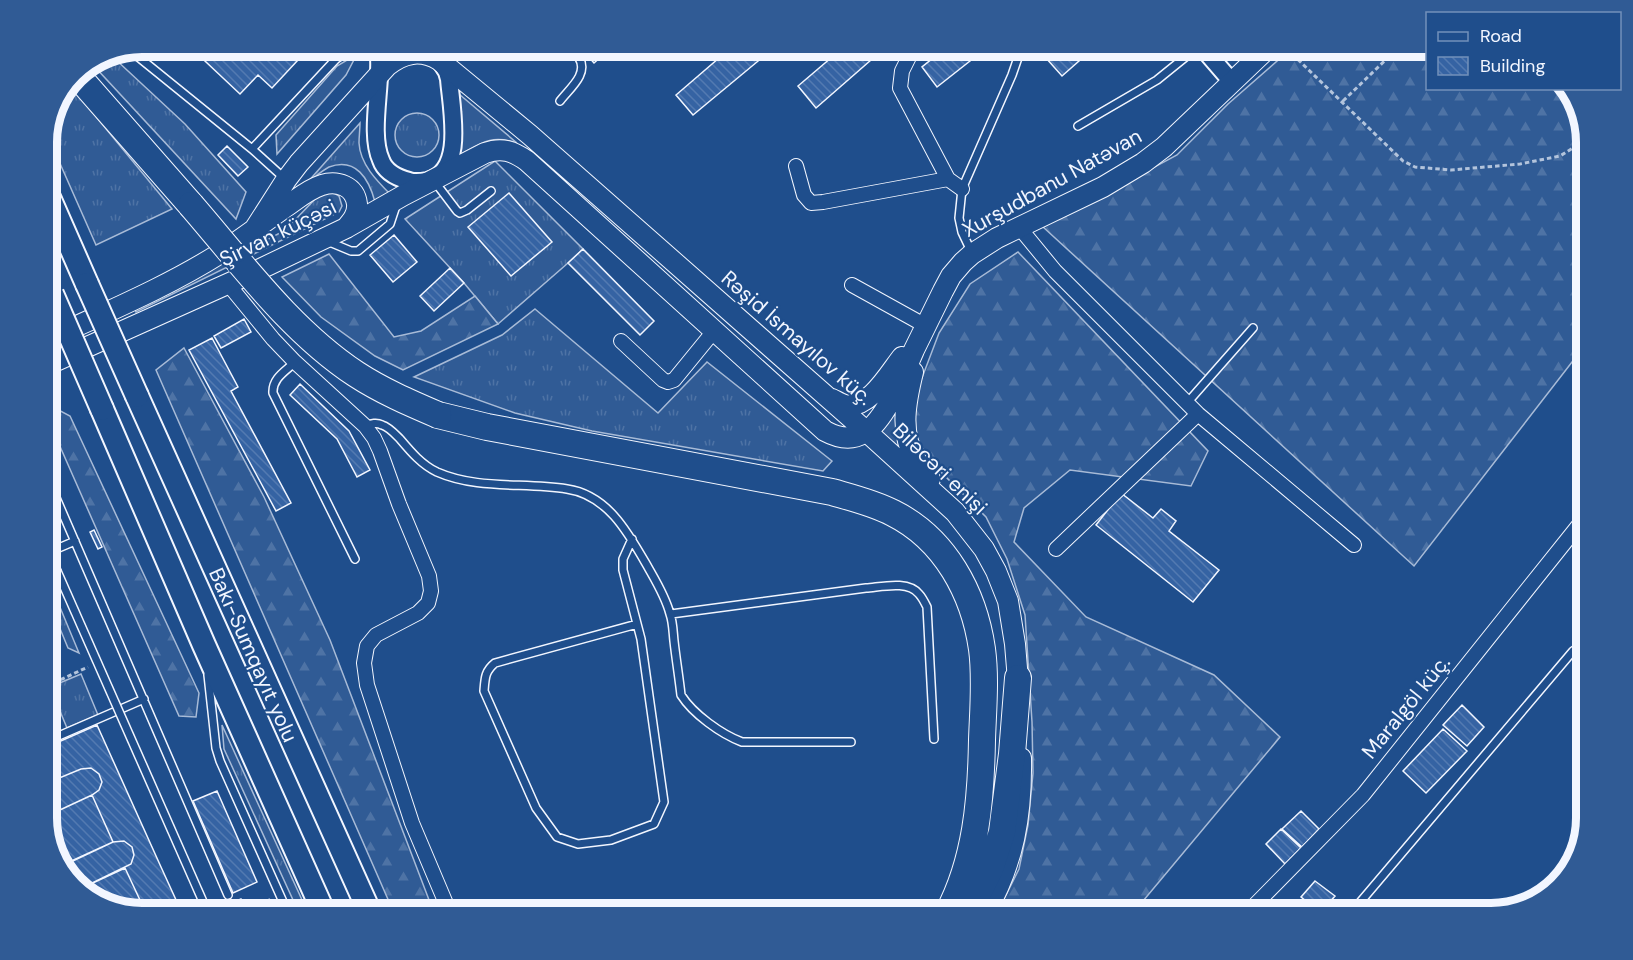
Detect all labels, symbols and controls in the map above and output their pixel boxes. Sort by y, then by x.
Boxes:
legend [1426,12,1621,90]
text: Road [1480,24,1522,48]
text: Building [1480,54,1545,78]
street label: Xurşudbanu Natəvan [957,122,1147,244]
street label: Şirvan küçəsi [215,193,341,273]
street label: Rəşid İsmayılov küç. [715,265,879,411]
street label: Biləcəri enişi [887,417,993,521]
street label: Bakı-Sumqayıt yolu [202,563,304,747]
street label: Maralgöl küç. [1356,649,1456,765]

